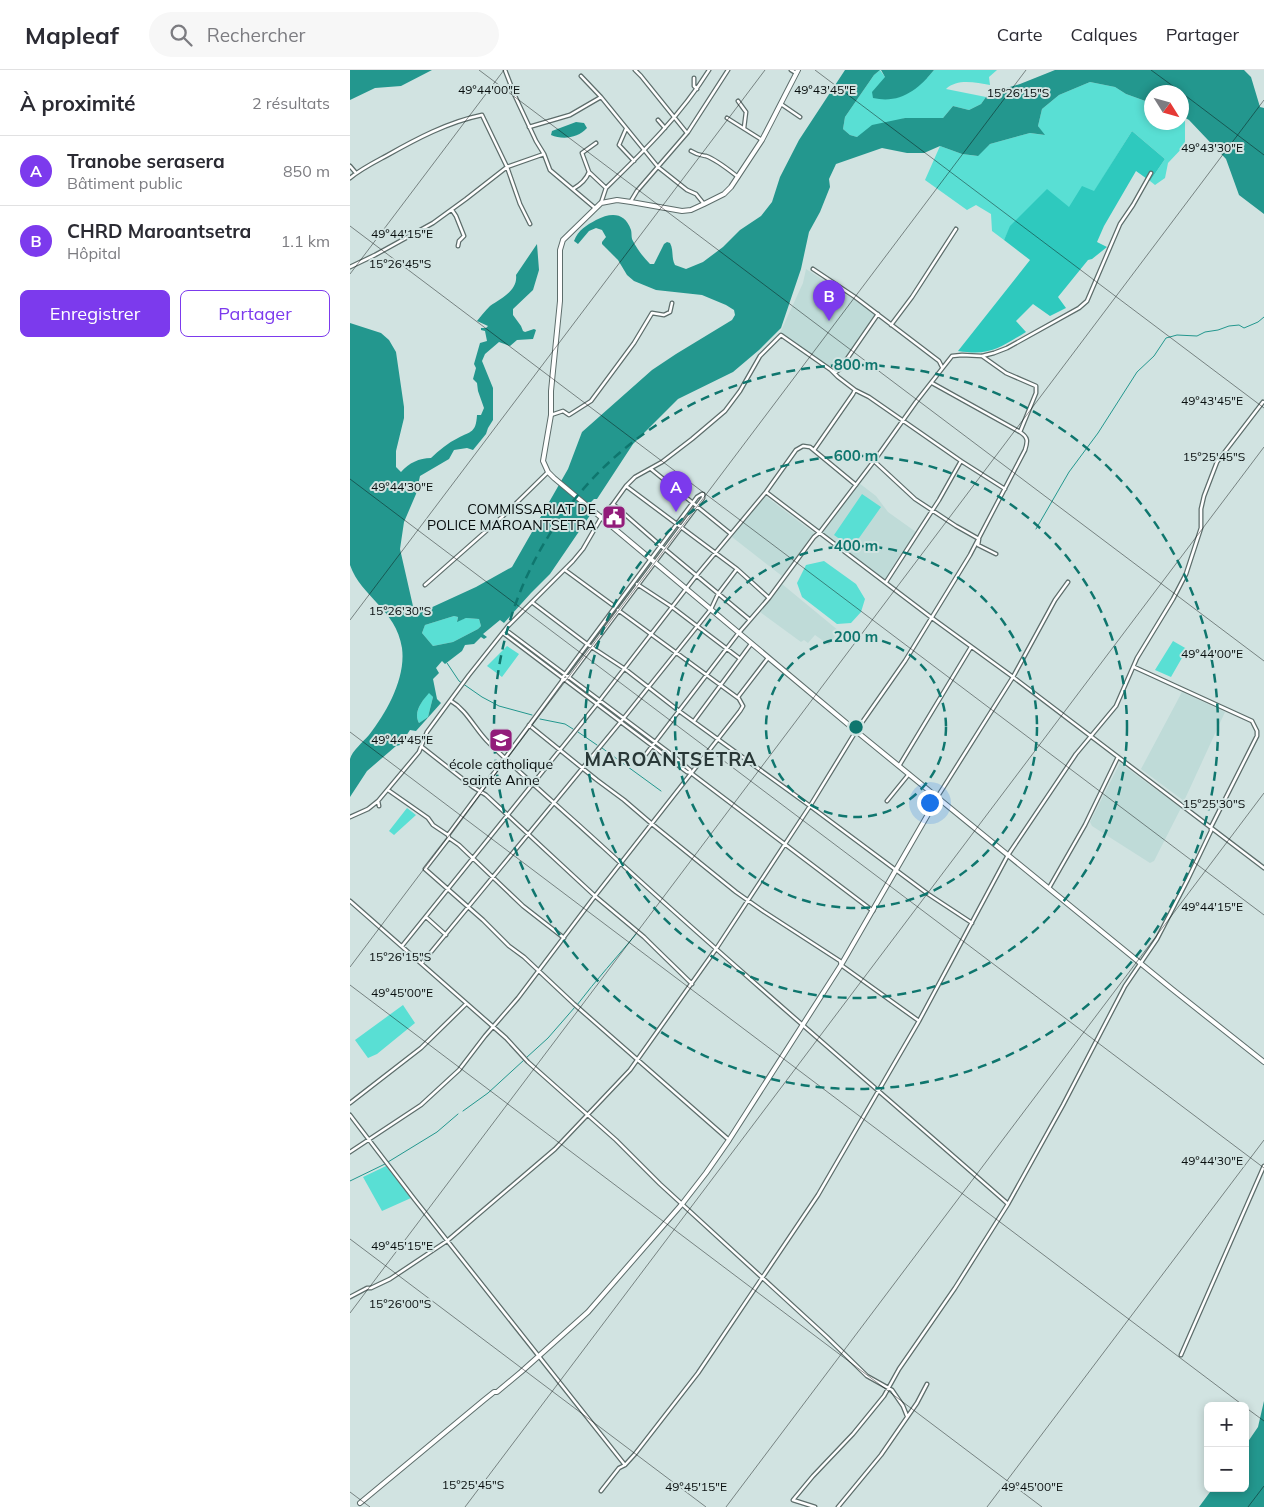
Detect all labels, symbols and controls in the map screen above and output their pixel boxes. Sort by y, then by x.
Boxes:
search box [149,12,499,57]
text: Mapleaf [25,20,119,50]
icon: search [167,21,195,49]
text: Rechercher [207,23,305,47]
text: Carte [997,23,1043,46]
text: Calques [1071,23,1138,46]
text: Partager [1166,23,1239,46]
text: 49°44'00"E [458,82,520,97]
text: 49°43'45"E [794,82,856,97]
text: 15°26'15"S [987,85,1049,100]
north arrow [1144,85,1189,130]
text: À proximité [20,90,136,116]
text: 2 résultats [252,93,330,113]
text: 49°43'30"E [1181,140,1243,155]
text: Tranobe serasera [67,149,225,173]
text: A [30,161,42,181]
text: 850 m [283,161,330,181]
text: Bâtiment public [67,173,183,193]
text: CHRD Maroantsetra [67,219,251,243]
text: 49°44'15"E [371,226,433,241]
text: B [30,231,42,251]
text: 1.1 km [281,231,330,251]
text: Hôpital [67,243,121,263]
text: 15°26'45"S [369,256,431,271]
pin: B [813,280,845,321]
button: Enregistrer [20,290,170,337]
button: Partager [180,290,330,337]
text: 800 m [834,355,878,374]
text: 49°43'45"E [1181,393,1243,408]
text: 600 m [834,446,878,465]
text: 15°25'45"S [1183,449,1245,464]
pin: A [660,471,692,512]
text: 49°44'30"E [371,479,433,494]
place label: COMMISSARIAT DE POLICE MAROANTSETRA [427,500,597,534]
public building icon: COMMISSARIAT DE POLICE MAROANTSETRA [601,504,627,530]
text: 400 m [834,536,878,555]
text: 15°26'30"S [369,603,431,618]
text: 200 m [834,627,878,646]
text: 49°44'00"E [1181,646,1243,661]
centre of rings [847,718,865,736]
school or university icon: école catholique sainte Anne [488,727,514,753]
text: 49°44'45"E [371,732,433,747]
district label: MAROANTSETRA [584,747,758,771]
place label: école catholique sainte Anne [449,755,553,789]
your location [917,790,943,816]
text: 15°25'30"S [1183,796,1245,811]
text: 49°44'15"E [1181,899,1243,914]
text: 15°26'15"S [369,949,431,964]
text: 49°45'00"E [371,985,433,1000]
text: 49°44'30"E [1181,1153,1243,1168]
text: 49°45'15"E [371,1238,433,1253]
text: 15°26'00"S [369,1296,431,1311]
map controls [1204,1402,1249,1492]
button: + [1204,1402,1249,1447]
button: − [1204,1447,1249,1492]
text: 15°25'45"S [442,1477,504,1492]
text: 49°45'15"E [665,1479,727,1494]
text: 49°45'00"E [1001,1479,1063,1494]

